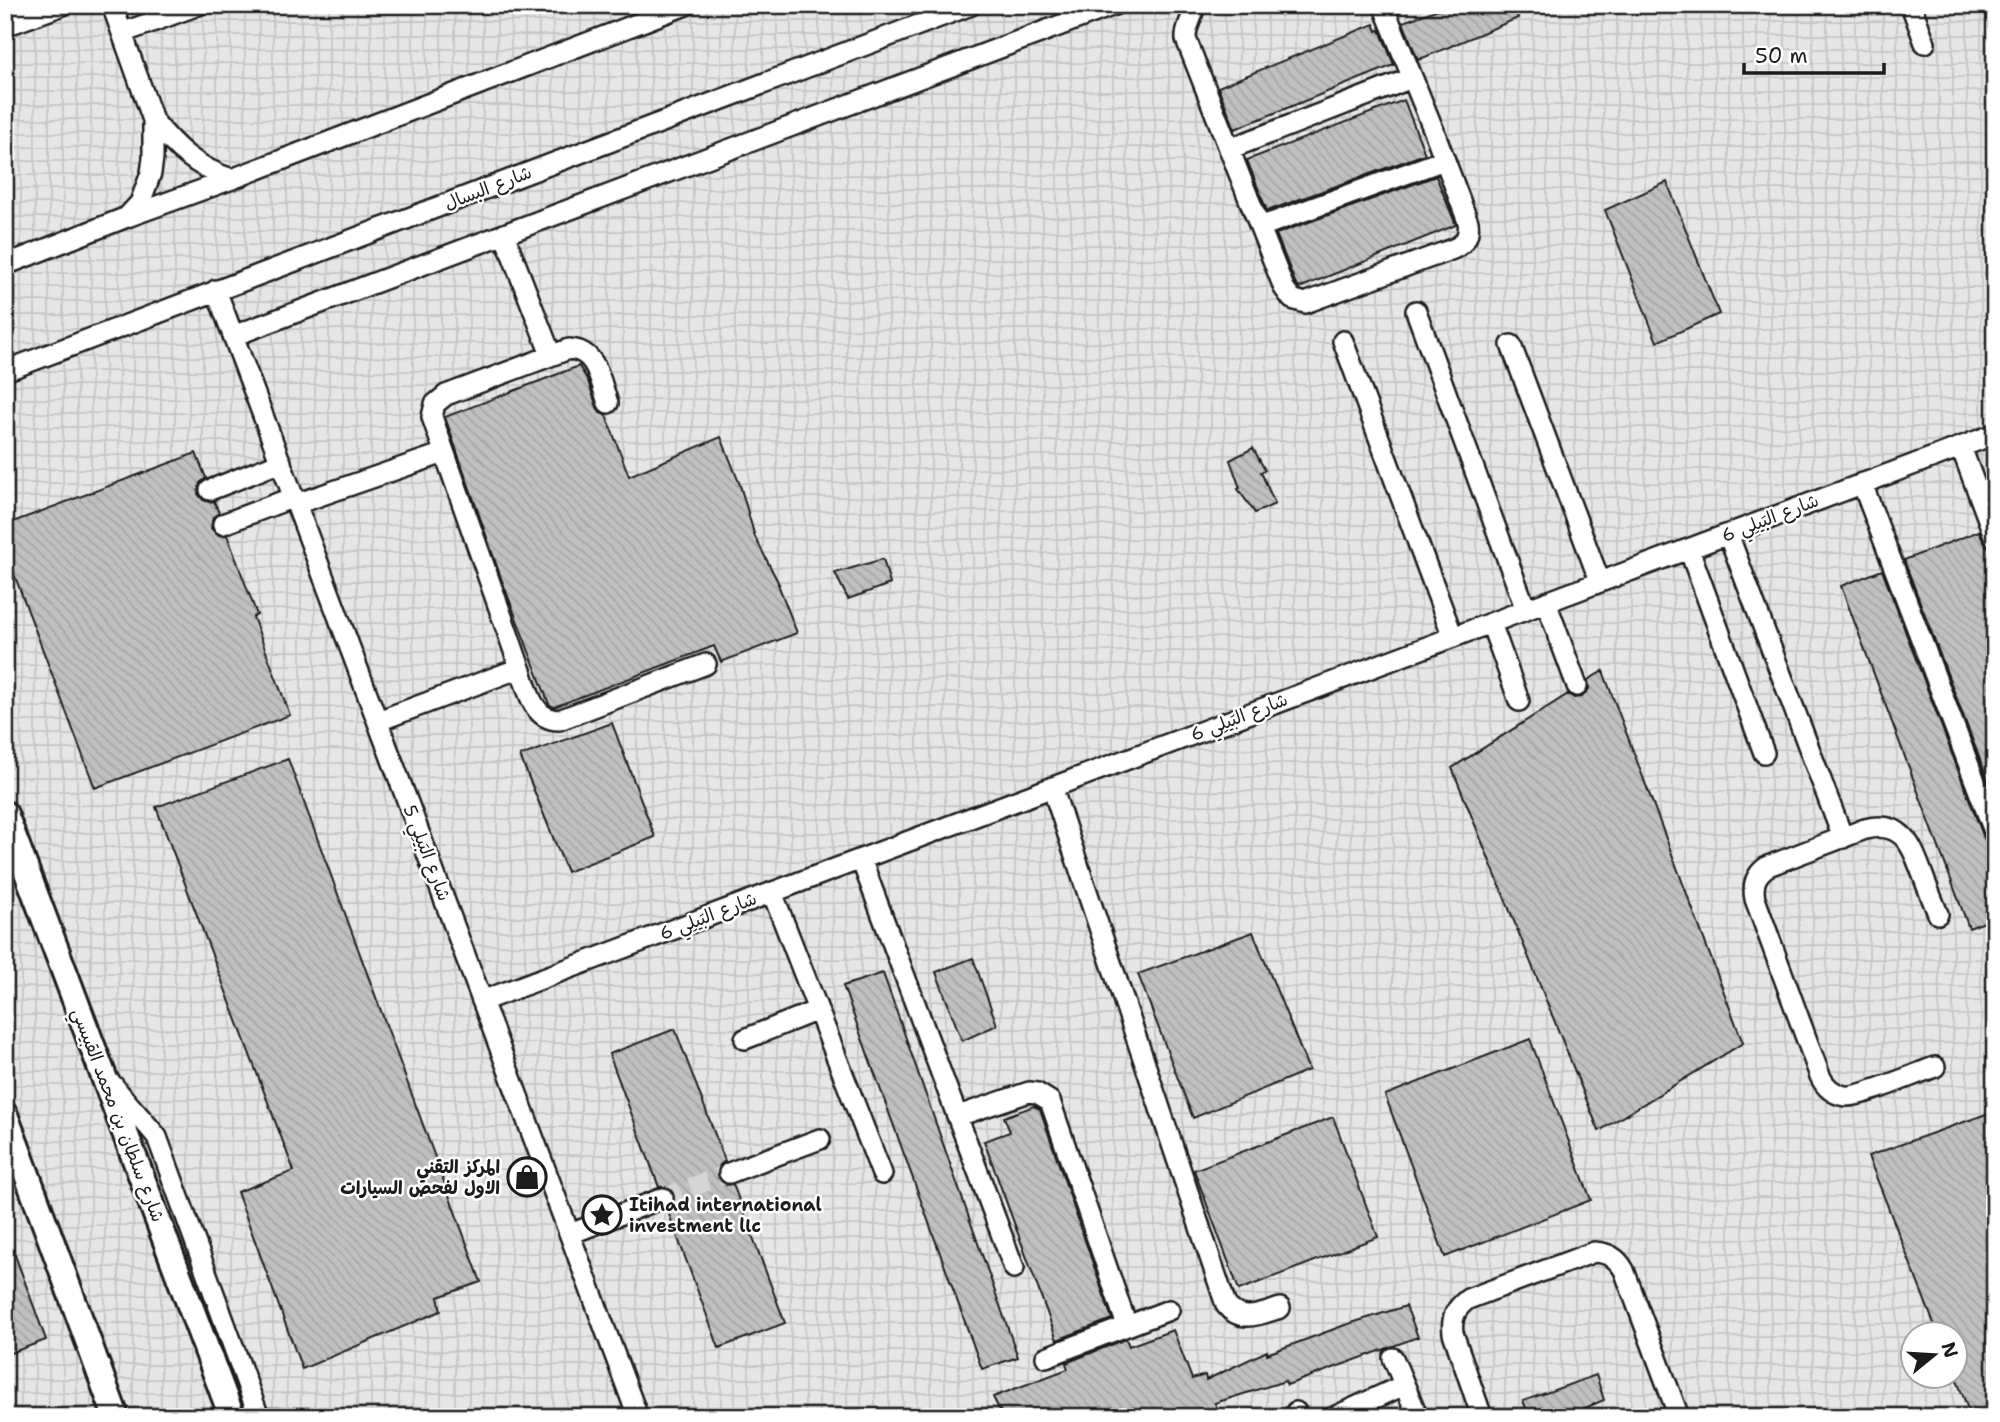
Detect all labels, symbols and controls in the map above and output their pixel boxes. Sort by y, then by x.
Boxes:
scale bar [1744,32,1884,76]
text: 50 m [1755,42,1808,70]
street label: شارع البسال [441,160,535,216]
street label: شارع البَيلِي 6 [1718,488,1823,551]
street label: شارع البَيلِي 6 [1187,687,1292,750]
street label: شارع البَيلِي 5 [394,802,456,906]
street label: شارع البَيلِي 6 [656,886,761,949]
street label: شارع سلطان بن محمد القبيسي [62,1004,170,1227]
place label: المركز التقني الاول لفحص السيارات [340,1155,500,1200]
shop icon: المركز التقني الاول لفحص السيارات [506,1156,548,1198]
place label: Itihad international investment llc [629,1193,822,1238]
place icon: Itihad international investment llc [581,1194,623,1236]
north arrow [1898,1320,1968,1390]
text: N [1935,1339,1964,1361]

